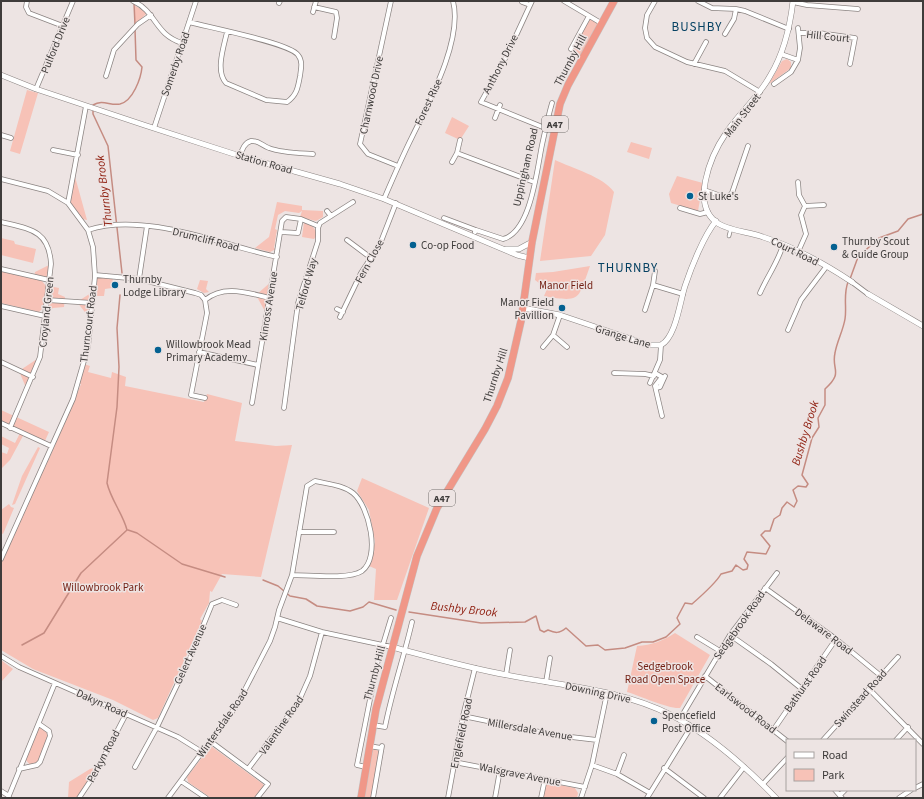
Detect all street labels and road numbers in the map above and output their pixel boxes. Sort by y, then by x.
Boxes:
street label: Pulford Drive [37,14,74,76]
street label: Hill Court [806,27,851,46]
street label: Somerby Road [157,30,194,98]
street label: Anthony Drive [479,31,522,97]
street label: Thurnby Hill [551,32,590,89]
street label: Charnwood Drive [356,54,387,136]
street label: Forest Rise [411,76,446,128]
street label: Main Street [720,90,764,140]
road number: A47 [542,116,568,132]
street label: Uppingham Road [509,126,542,208]
street label: Station Road [234,147,294,178]
street label: Drumcliff Road [171,224,241,255]
street label: Court Road [768,233,821,269]
street label: Fern Close [351,236,388,286]
street label: Telford Way [292,256,321,312]
street label: Kinross Avenue [256,270,281,342]
street label: Croyland Green [35,276,58,348]
street label: Thurncourt Road [76,285,101,364]
street label: Grange Lane [593,321,653,352]
street label: Thurnby Hill [480,346,511,404]
road number: A47 [429,490,455,506]
street label: Sedgebrook Road [710,588,769,663]
street label: Delaware Road [792,605,856,658]
street label: Gelert Avenue [171,621,211,687]
street label: Thurnby Hill [360,644,389,702]
street label: Bathurst Road [781,653,830,715]
street label: Swinstead Road [830,666,890,731]
street label: Downing Drive [564,678,633,707]
street label: Earlswood Road [712,680,780,737]
street label: Dakyn Road [74,685,130,721]
street label: Wintersdale Road [193,686,252,761]
street label: Valentine Road [255,693,307,758]
street label: Englefield Road [447,696,476,770]
street label: Millersdale Avenue [486,715,574,744]
street label: Perkyn Road [83,727,124,785]
street label: Walsgrave Avenue [478,759,562,790]

